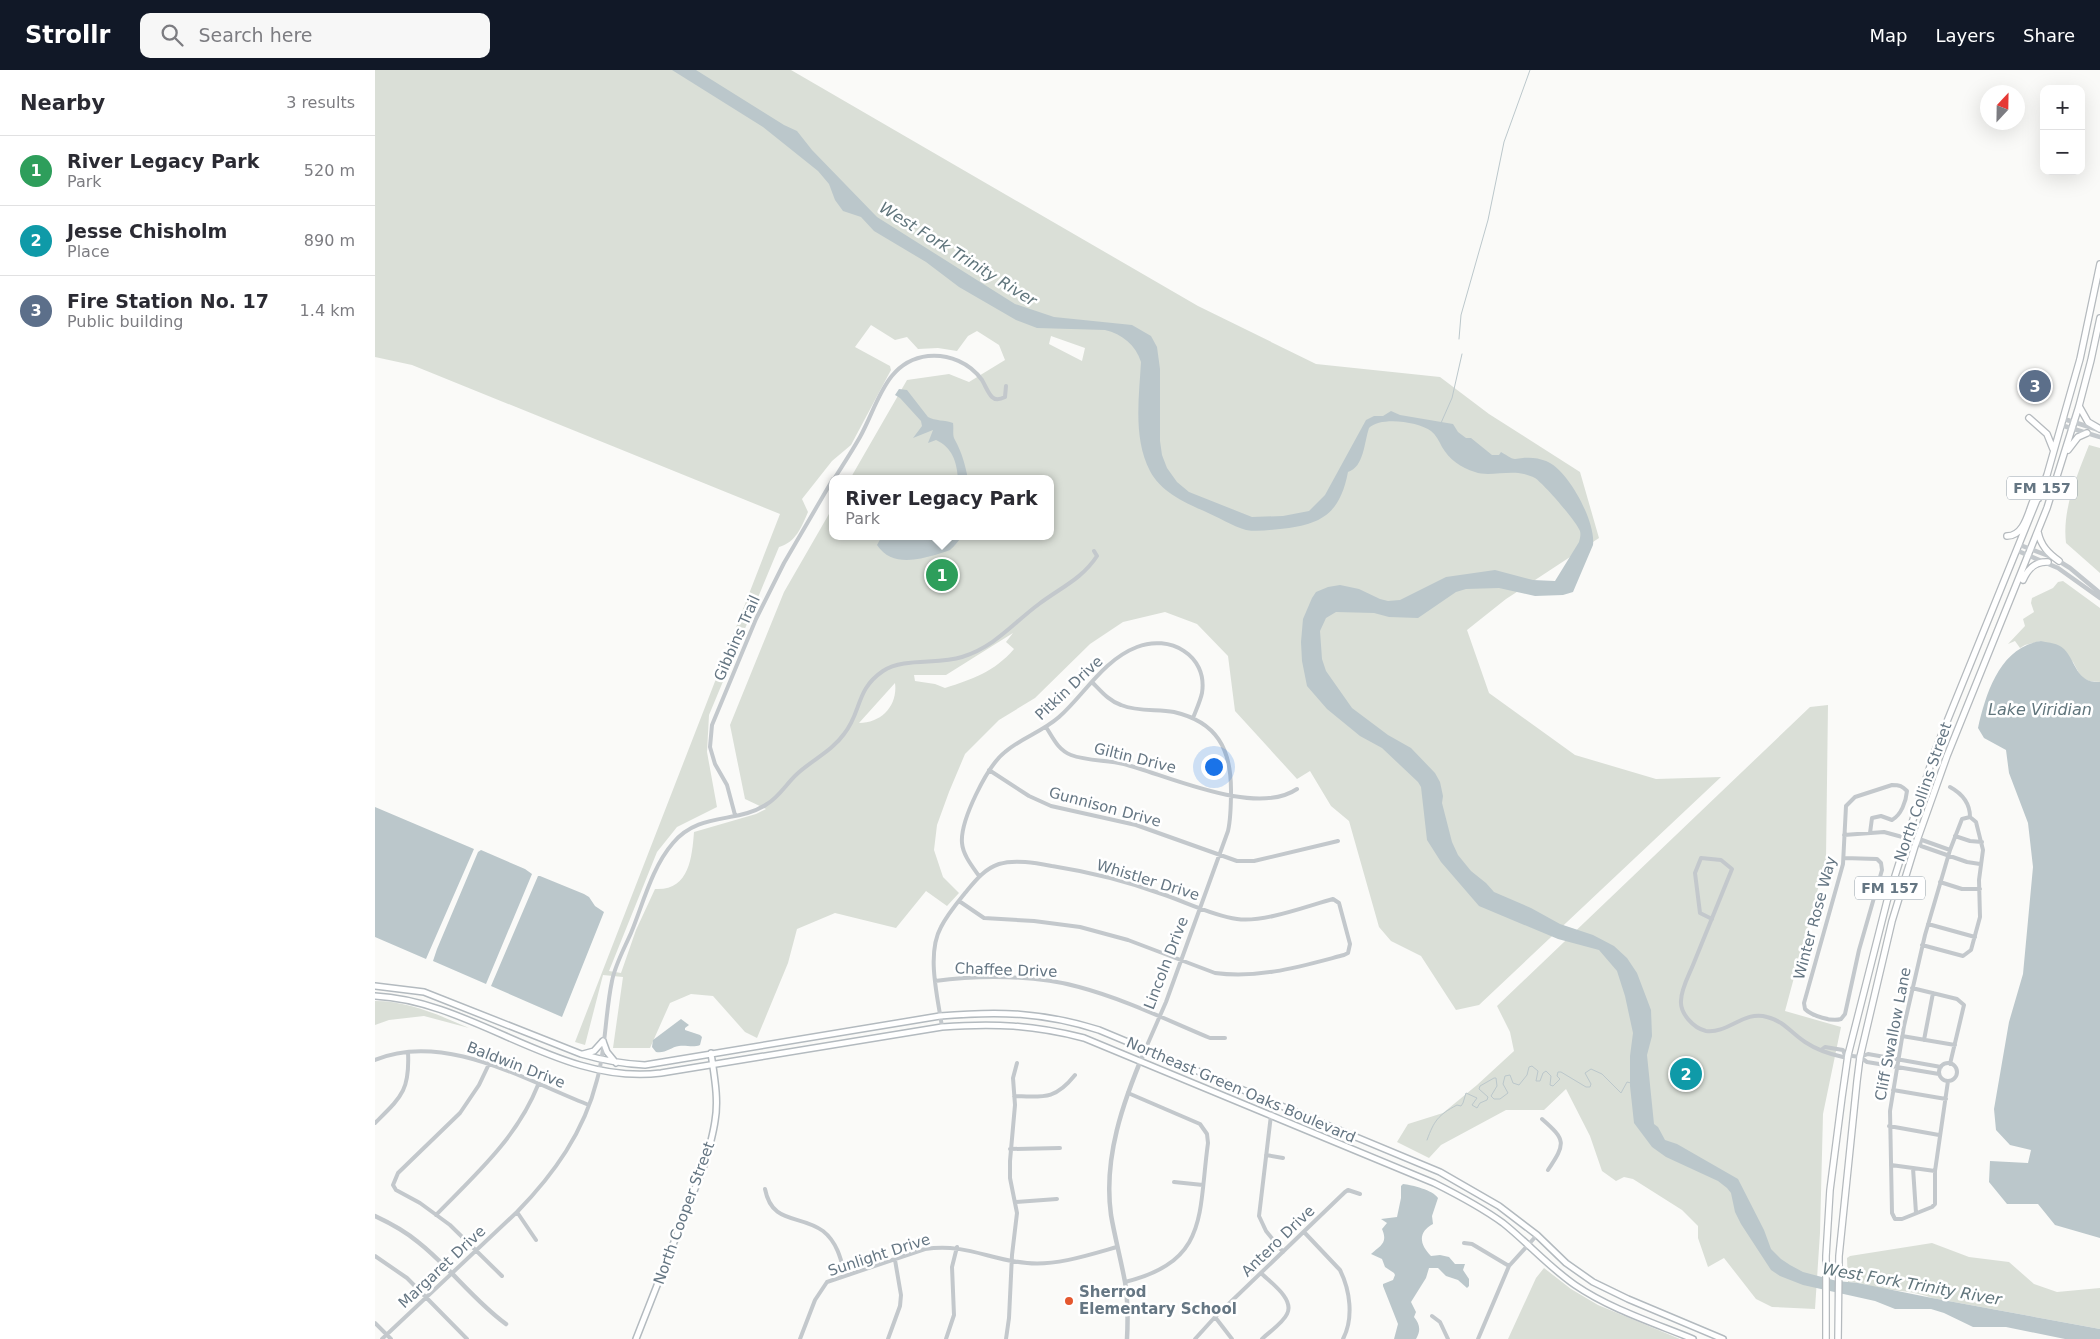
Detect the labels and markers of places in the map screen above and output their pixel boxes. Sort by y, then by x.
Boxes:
pin: 3 [2019,367,2051,405]
pin: 1 [926,556,958,594]
pin: 2 [1670,1055,1702,1093]
place label: Sherrod Elementary School [1079,1283,1237,1318]
marker: Sherrod Elementary School [1063,1295,1075,1307]

